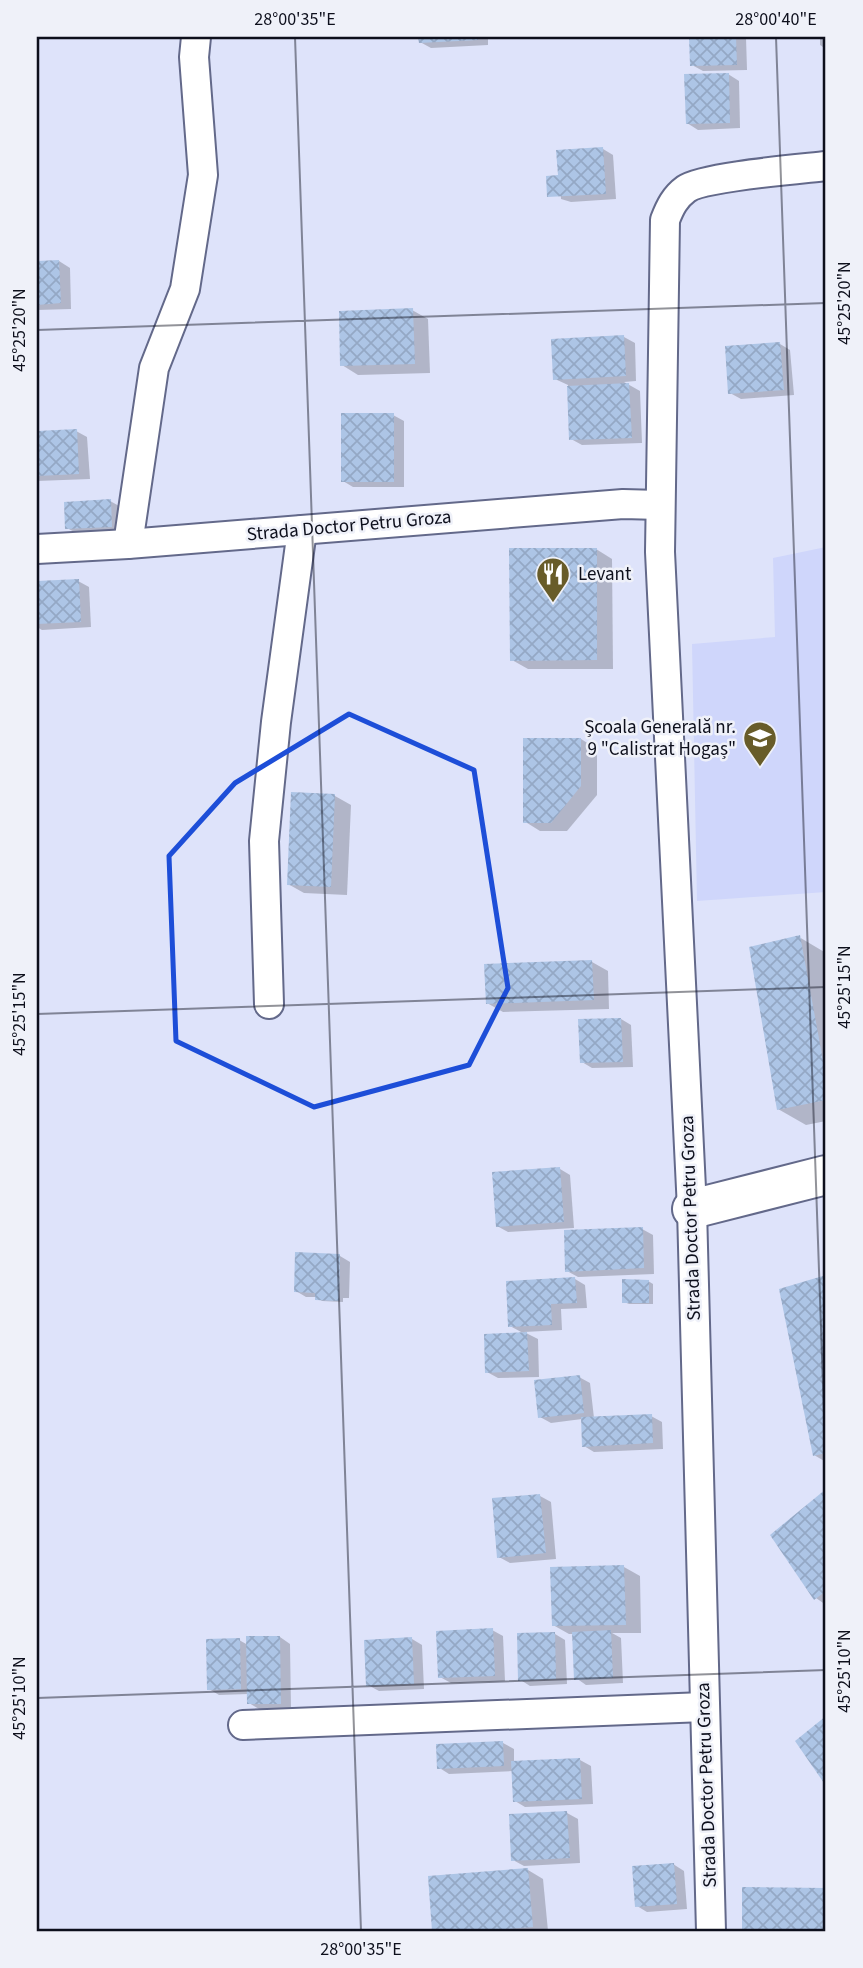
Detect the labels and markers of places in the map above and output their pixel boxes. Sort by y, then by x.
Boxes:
restaurant icon: Levant [534,555,572,604]
place label: Levant [578,561,632,588]
place label: Școala Generală nr. 9 "Calistrat Hogaș" [584,714,736,763]
school or university icon: Școala Generală nr. 9 "Calistrat Hogaș" [741,719,779,768]

